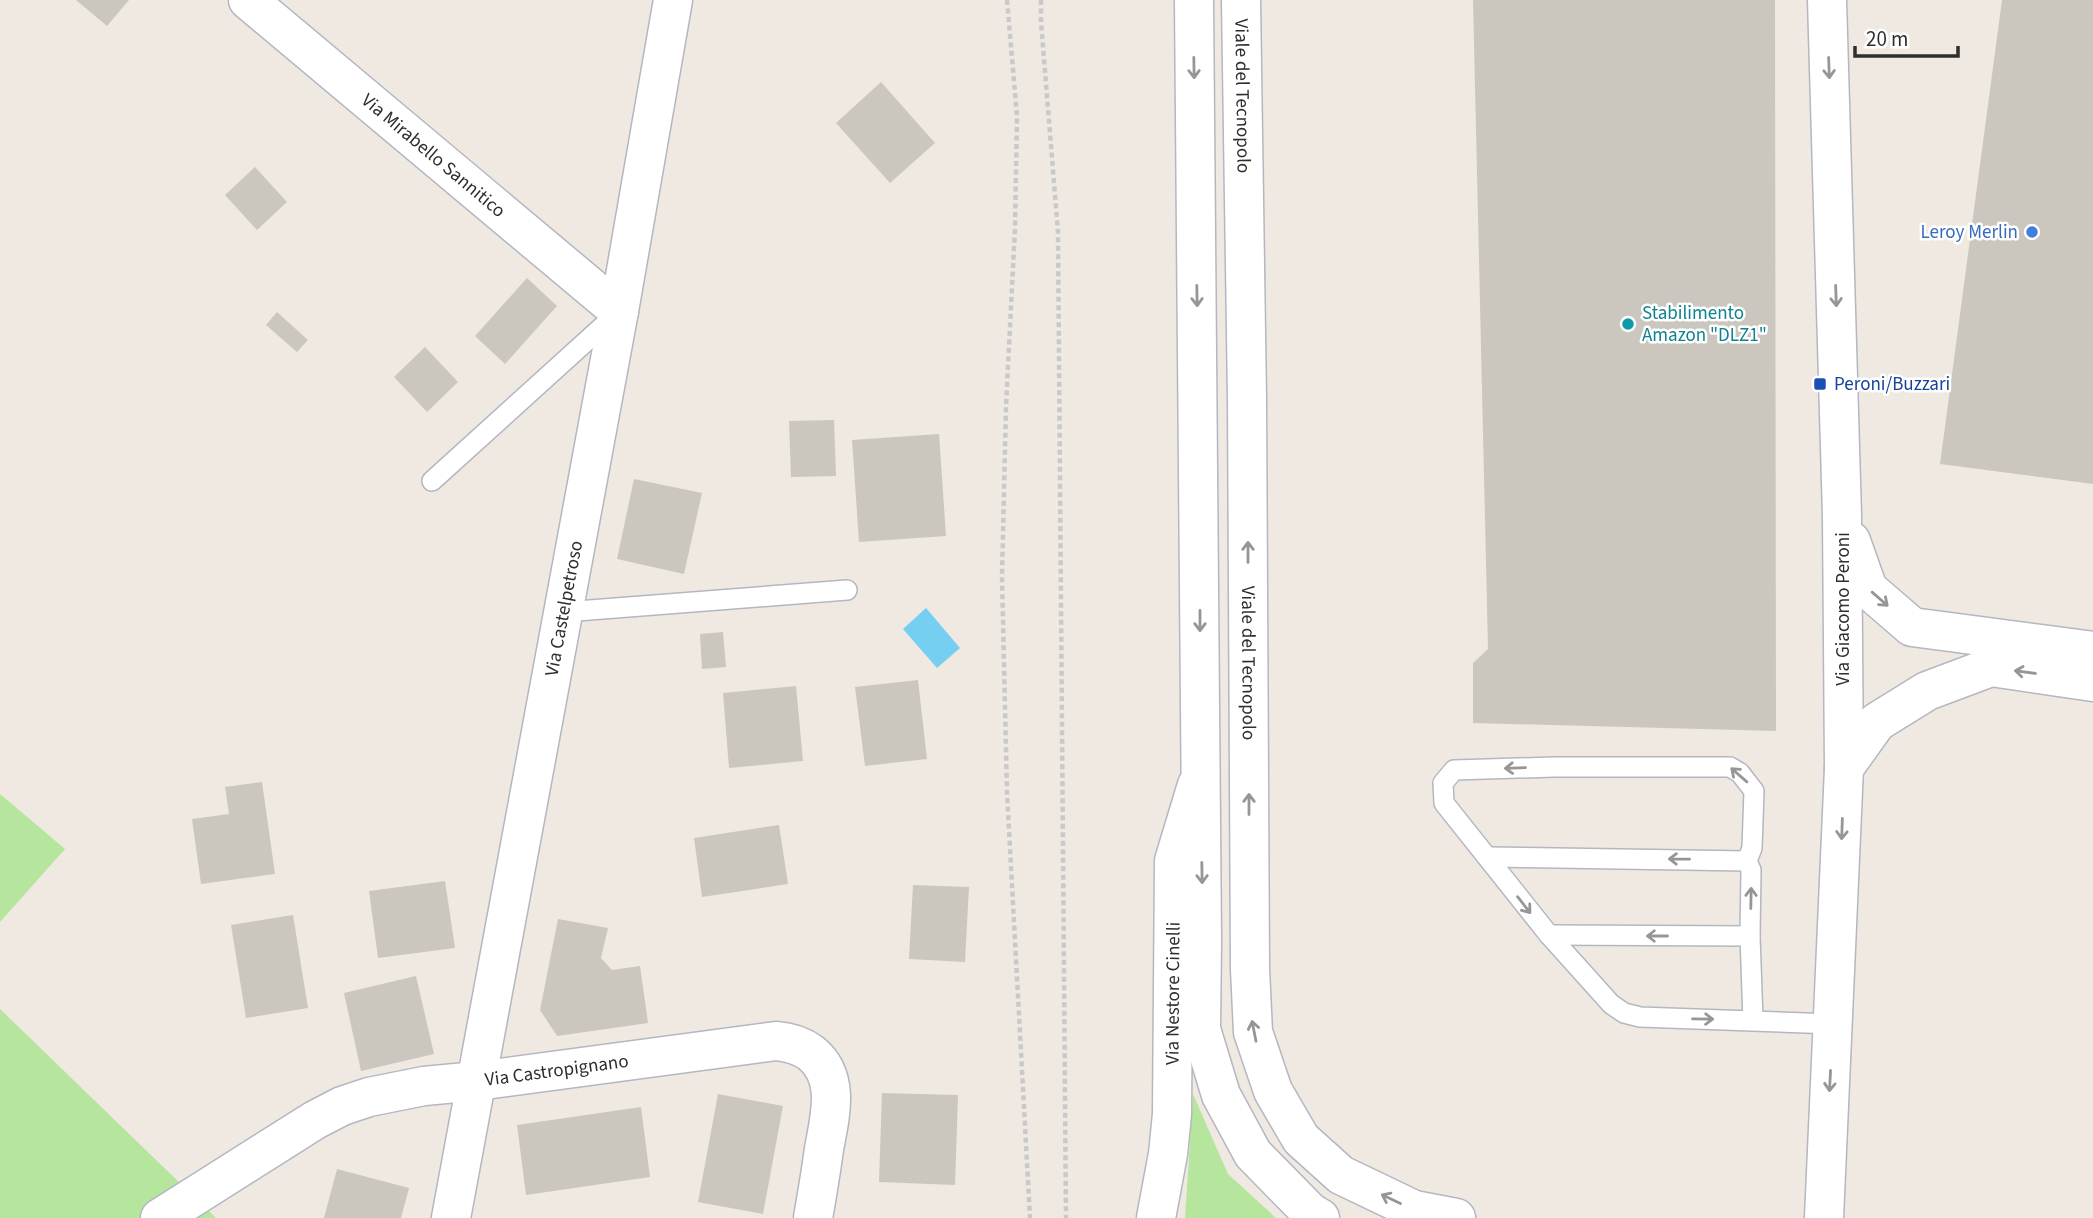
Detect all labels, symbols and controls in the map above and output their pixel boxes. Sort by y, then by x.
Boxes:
scale bar [1855,14,1958,58]
street label: Viale del Tecnopolo [1228,18,1257,173]
text: 20 m [1866,24,1908,54]
one-way arrow [1188,56,1201,79]
one-way arrow [1822,56,1836,79]
street label: Via Mirabello Sannitico [355,87,511,224]
place label: Leroy Merlin [1921,219,2018,246]
marker: Leroy Merlin [2024,224,2040,240]
one-way arrow [1190,284,1204,307]
one-way arrow [1829,284,1843,307]
place label: Stabilimento Amazon "DLZ1" [1642,300,1767,349]
marker: Stabilimento Amazon "DLZ1" [1620,316,1636,332]
place label: Peroni/Buzzari [1834,371,1950,398]
marker: Peroni/Buzzari [1812,376,1828,392]
street label: Via Giacomo Peroni [1830,532,1857,686]
street label: Via Castelpetroso [538,538,590,678]
one-way arrow [1241,541,1254,564]
street label: Viale del Tecnopolo [1234,586,1262,740]
one-way arrow [1871,591,1889,607]
one-way arrow [1193,609,1207,632]
one-way arrow [2015,665,2037,678]
one-way arrow [1504,762,1527,775]
one-way arrow [1730,767,1748,783]
one-way arrow [1242,793,1256,816]
one-way arrow [1835,818,1848,841]
one-way arrow [1668,853,1691,866]
one-way arrow [1195,861,1209,884]
one-way arrow [1744,887,1757,910]
one-way arrow [1517,895,1532,913]
street label: Via Nestore Cinelli [1159,922,1187,1065]
one-way arrow [1646,929,1669,943]
one-way arrow [1692,1012,1715,1025]
one-way arrow [1247,1020,1260,1043]
street label: Via Castropignano [483,1047,630,1093]
one-way arrow [1824,1069,1837,1092]
one-way arrow [1381,1192,1402,1205]

